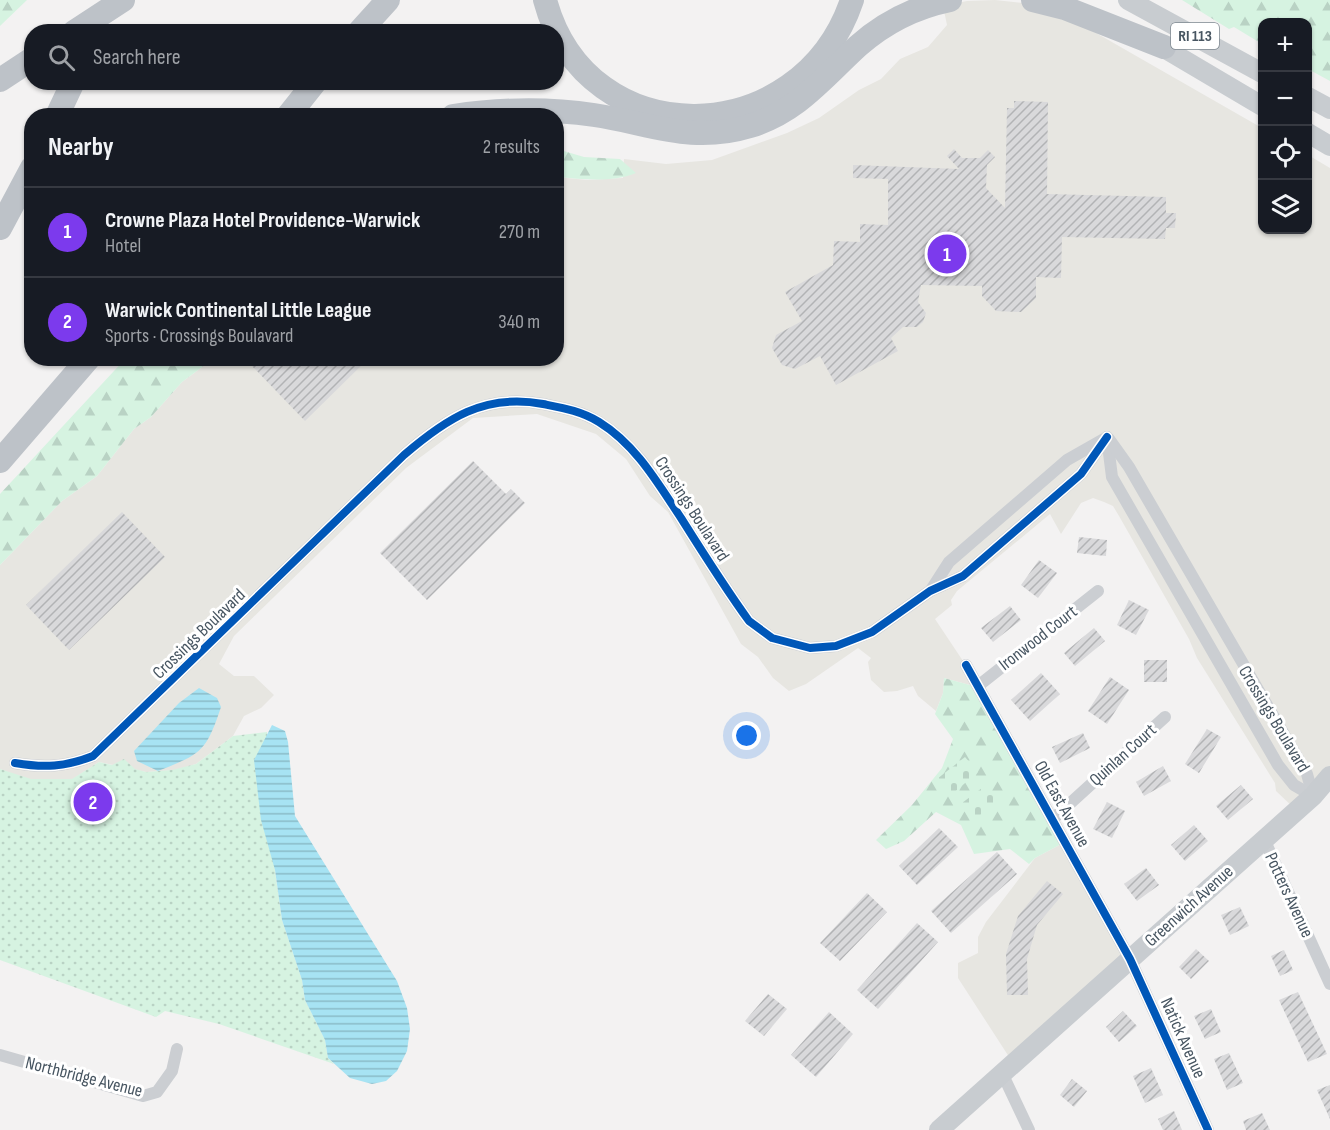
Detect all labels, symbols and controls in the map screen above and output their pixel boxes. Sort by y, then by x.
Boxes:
map controls [1258,18,1312,234]
button: + [1258,18,1312,72]
road number: RI 113 [1171,23,1219,49]
search box [24,24,564,90]
icon: search [45,41,78,74]
text: Search here [93,44,180,71]
button: − [1258,72,1312,126]
button: locate [1258,126,1312,180]
text: Nearby [48,132,114,163]
text: 2 results [483,135,540,159]
button: layers [1258,180,1312,234]
text: Crowne Plaza Hotel Providence-Warwick [105,207,420,234]
text: 1 [64,220,71,244]
text: 270 m [499,220,540,244]
pin: 1 [928,232,966,276]
text: Hotel [105,234,141,258]
text: Warwick Continental Little League [105,297,371,324]
text: 2 [63,310,72,334]
text: 340 m [498,310,540,334]
text: Sports · Crossings Boulavard [105,324,293,348]
street label: Crossings Boulavard [650,453,734,565]
street label: Crossings Boulavard [148,585,250,683]
street label: Ironwood Court [995,601,1082,675]
street label: Crossings Boulavard [1234,662,1314,776]
street label: Quinlan Court [1085,719,1161,790]
your location [732,721,761,750]
street label: Old East Avenue [1030,757,1094,851]
pin: 2 [74,780,112,824]
street label: Potters Avenue [1260,849,1318,941]
street label: Greenwich Avenue [1141,861,1237,951]
street label: Natick Avenue [1156,994,1210,1082]
street label: Northbridge Avenue [23,1052,145,1102]

